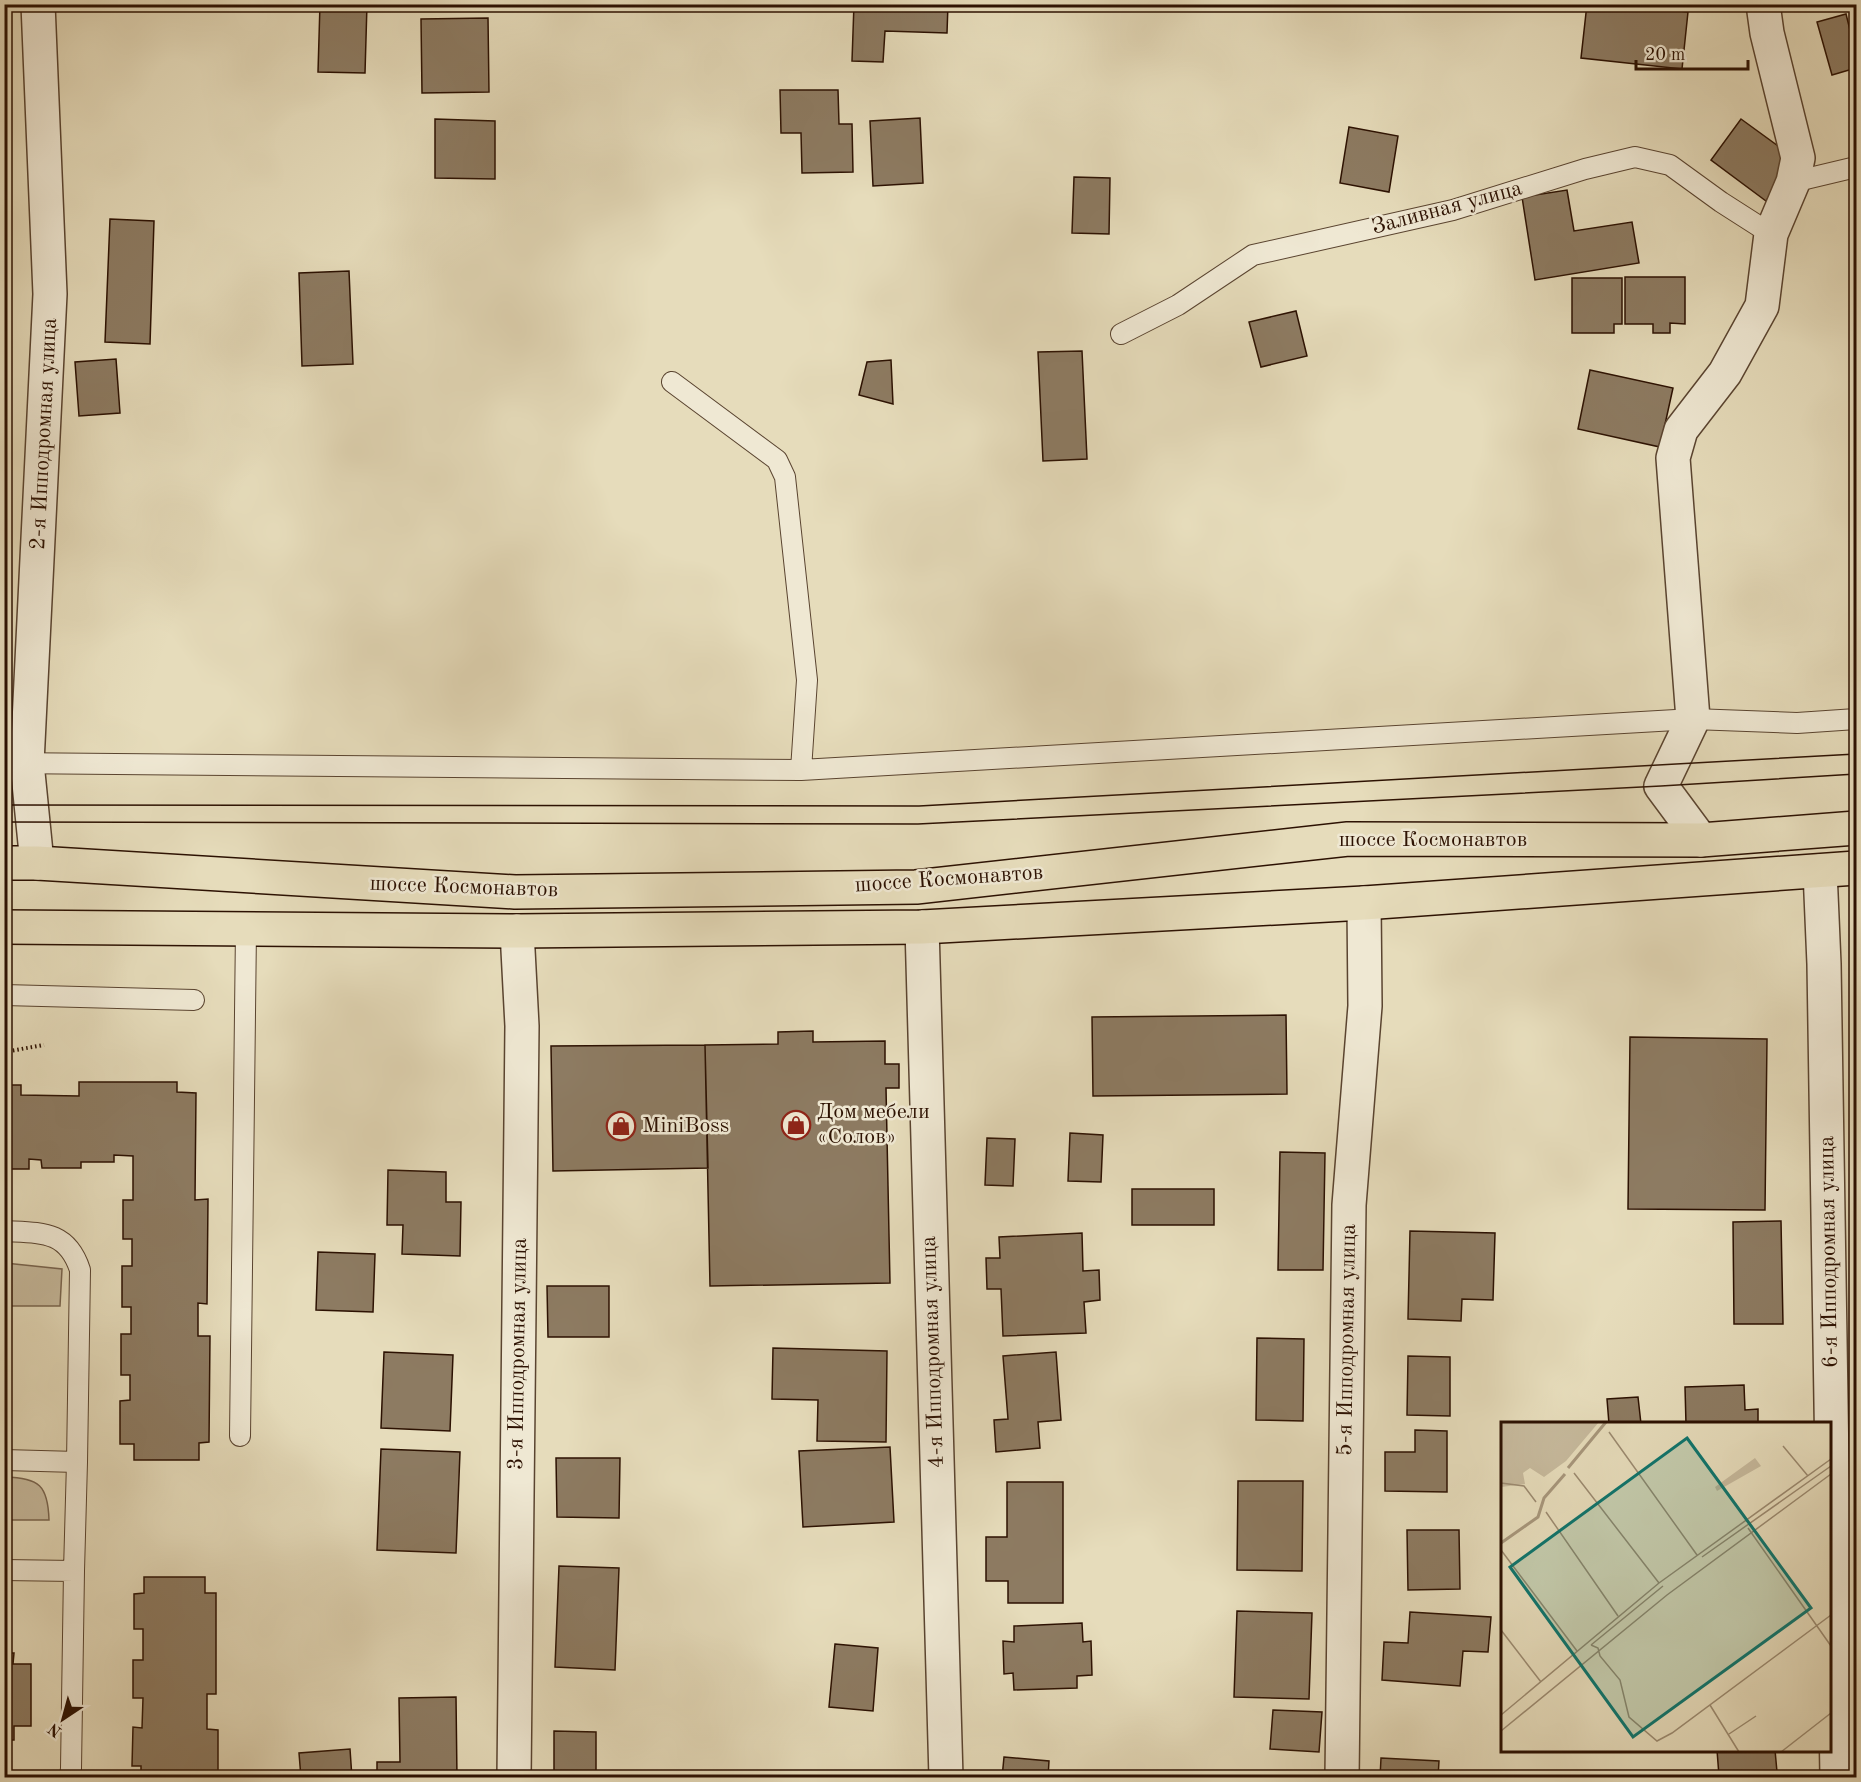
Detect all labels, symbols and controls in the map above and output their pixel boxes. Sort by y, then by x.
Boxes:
scale bar [1636,33,1748,71]
text: 20 m [1645,46,1685,64]
street label: Заливная улица [1369,177,1525,239]
street label: 2-я Ипподромная улица [27,317,61,551]
street label: шоссе Космонавтов [1339,829,1527,851]
street label: шоссе Космонавтов [854,861,1044,897]
street label: шоссе Космонавтов [369,873,559,901]
place label: Дом мебели «Солов» [817,1101,930,1148]
shop icon: Дом мебели «Солов» [780,1109,812,1141]
shop icon: MiniBoss [605,1110,637,1142]
place label: MiniBoss [642,1115,729,1137]
street label: 6-я Ипподромная улица [1816,1135,1842,1368]
street label: 5-я Ипподромная улица [1334,1223,1360,1456]
street label: 4-я Ипподромная улица [918,1235,948,1469]
street label: 3-я Ипподромная улица [505,1237,531,1470]
inset map [1501,1422,1831,1752]
north arrow [33,1689,93,1749]
text: N [45,1719,65,1740]

